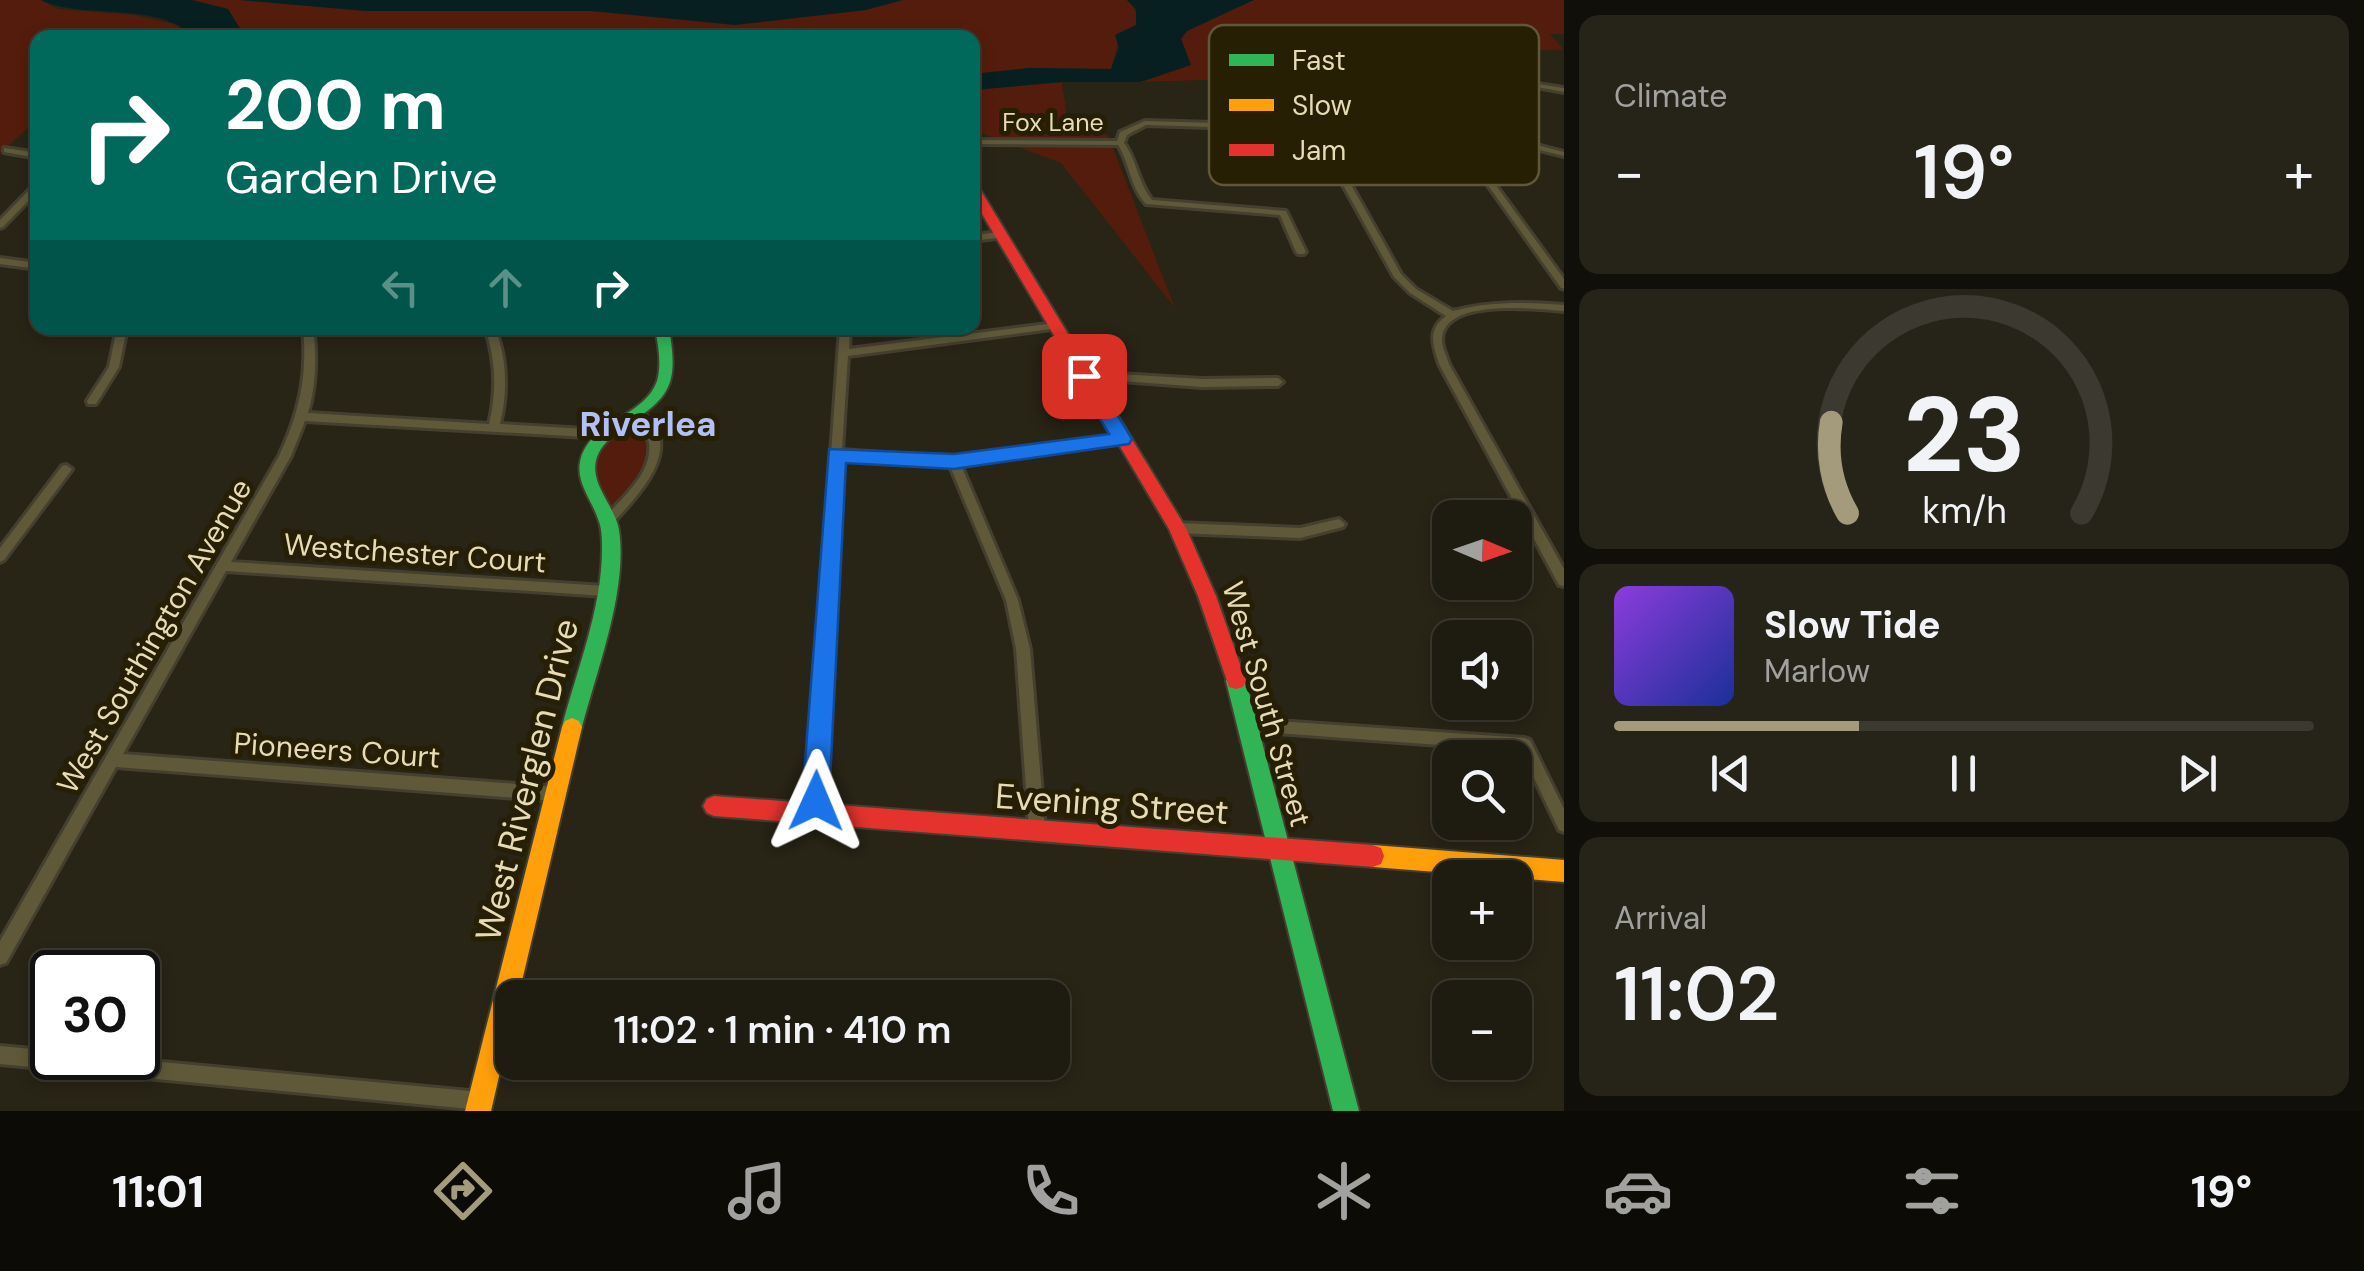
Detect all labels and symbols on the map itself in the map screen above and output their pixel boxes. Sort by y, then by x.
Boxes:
legend [1209,25,1539,185]
text: Fast [1292,42,1346,79]
text: Slow [1292,87,1352,124]
street label: Fox Lane [1002,106,1104,139]
text: Jam [1292,132,1346,169]
pin [1042,334,1127,419]
district label: Riverlea [580,401,716,447]
street label: West Southington Avenue [48,471,260,801]
north arrow [1432,500,1532,600]
street label: Westchester Court [282,524,548,582]
street label: West South Street [1213,577,1321,831]
street label: West Riverglen Drive [465,614,589,946]
street label: Pioneers Court [232,723,442,777]
position arrow [764,749,868,853]
street label: Evening Street [994,773,1230,835]
speed limit sign: 30 [30,950,160,1080]

